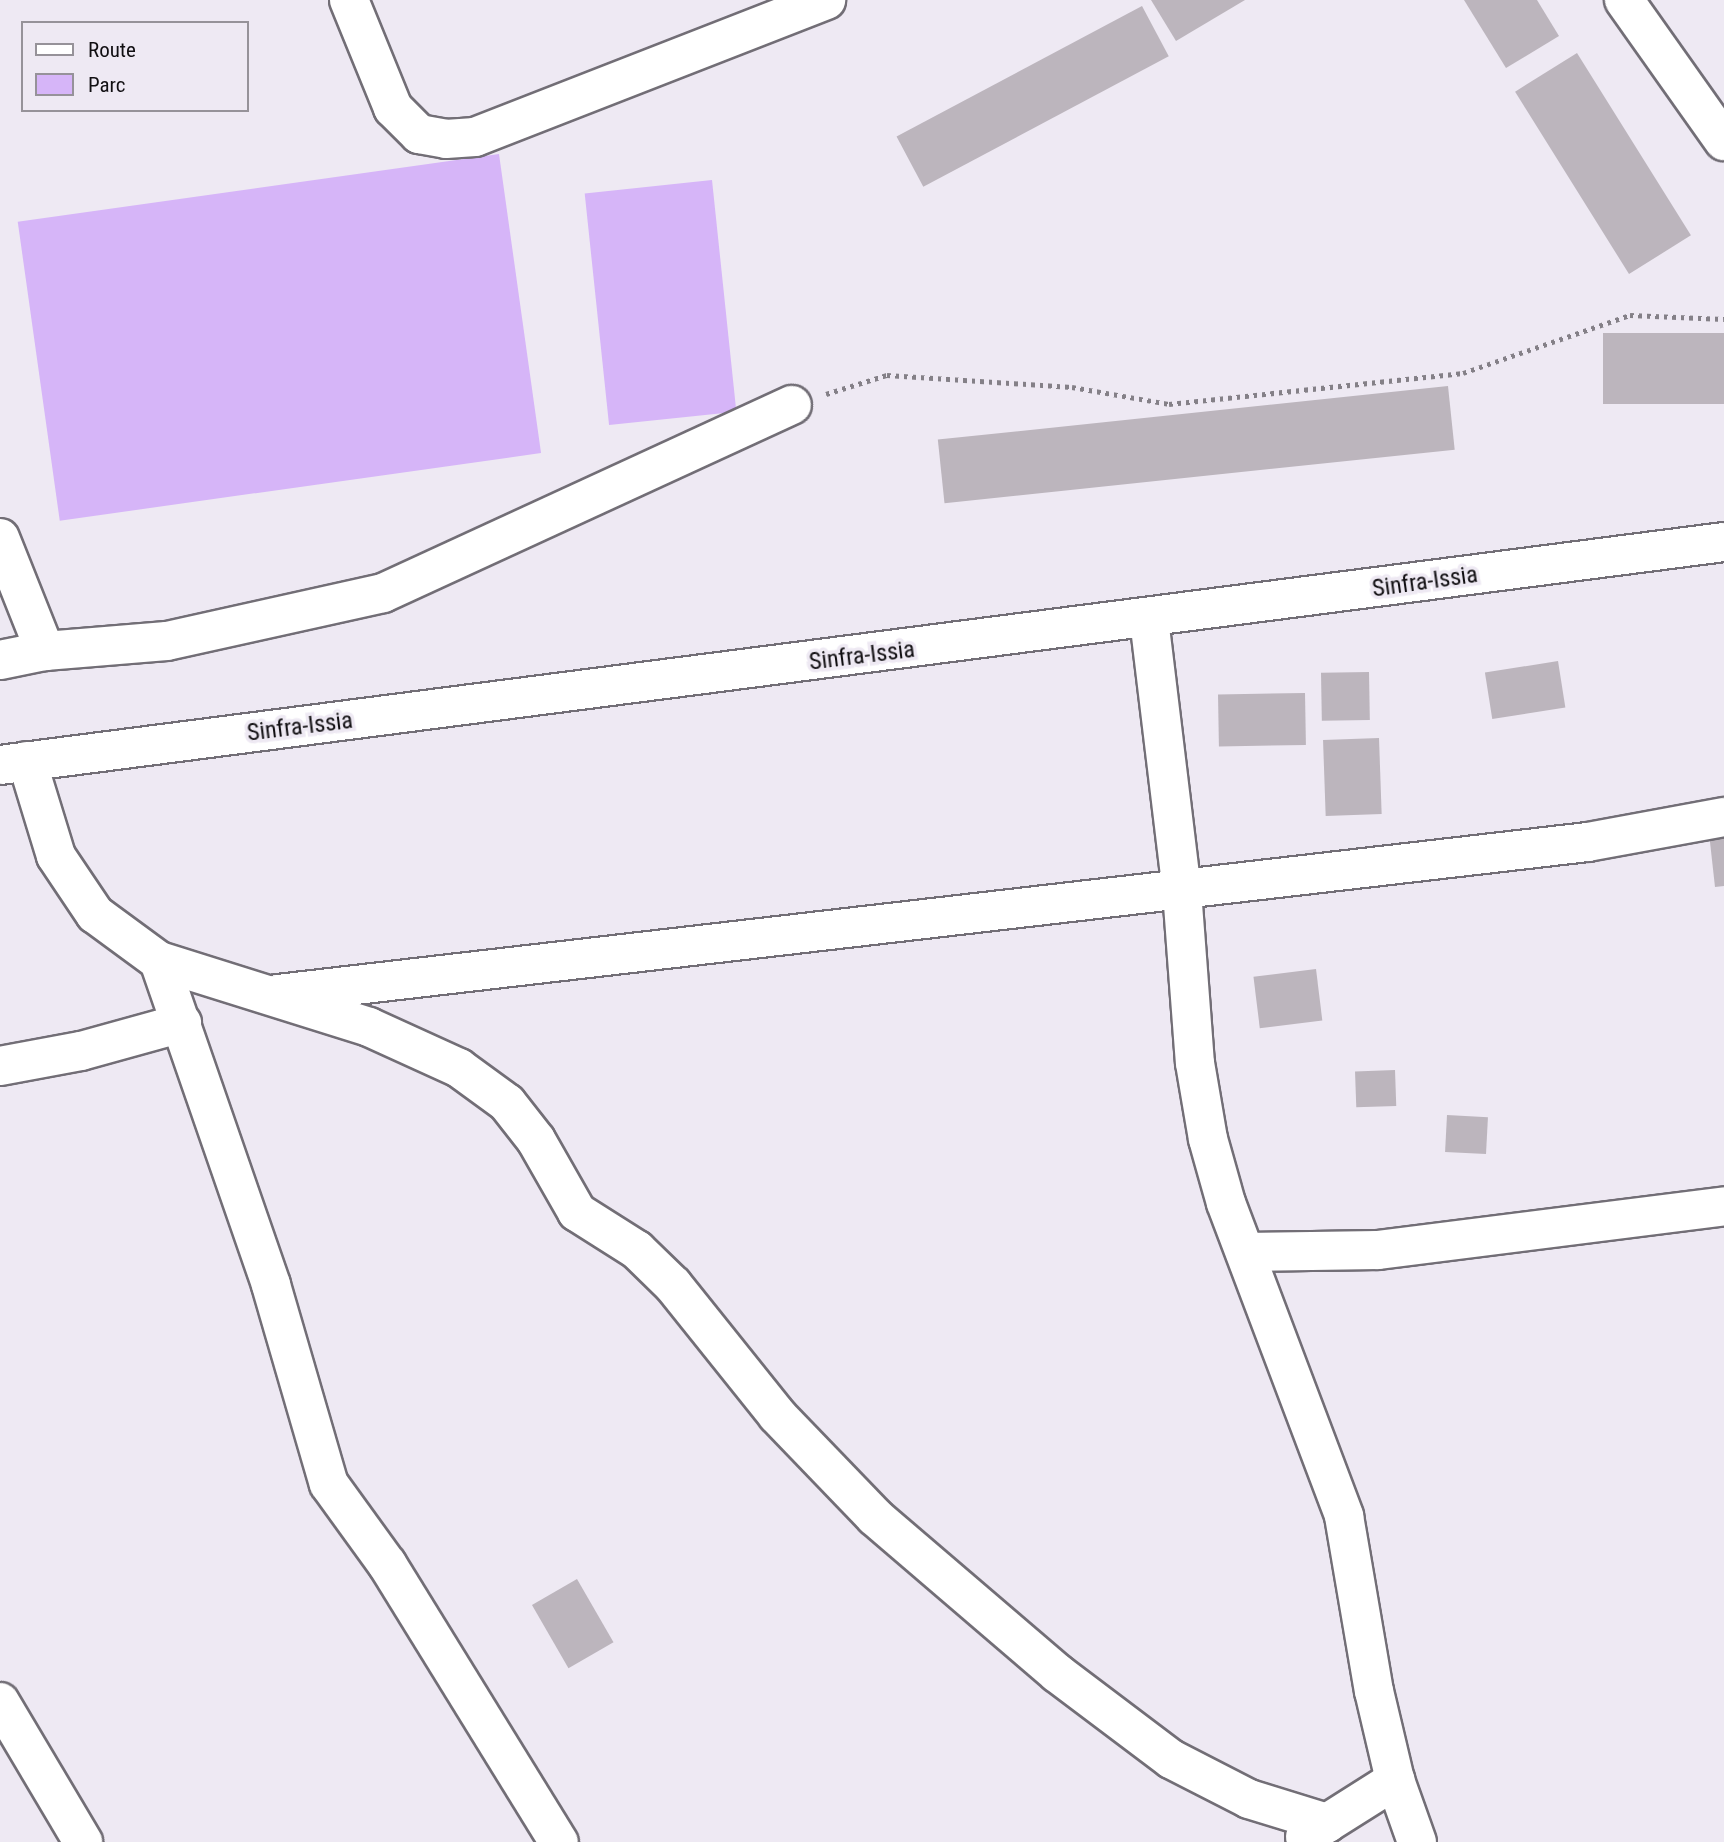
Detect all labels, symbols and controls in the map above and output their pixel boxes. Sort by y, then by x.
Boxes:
legend [21,21,248,112]
text: Route [88,38,136,62]
text: Parc [88,73,126,97]
street label: Sinfra-Issia [1370,560,1480,604]
street label: Sinfra-Issia [807,635,917,677]
street label: Sinfra-Issia [245,706,355,748]

